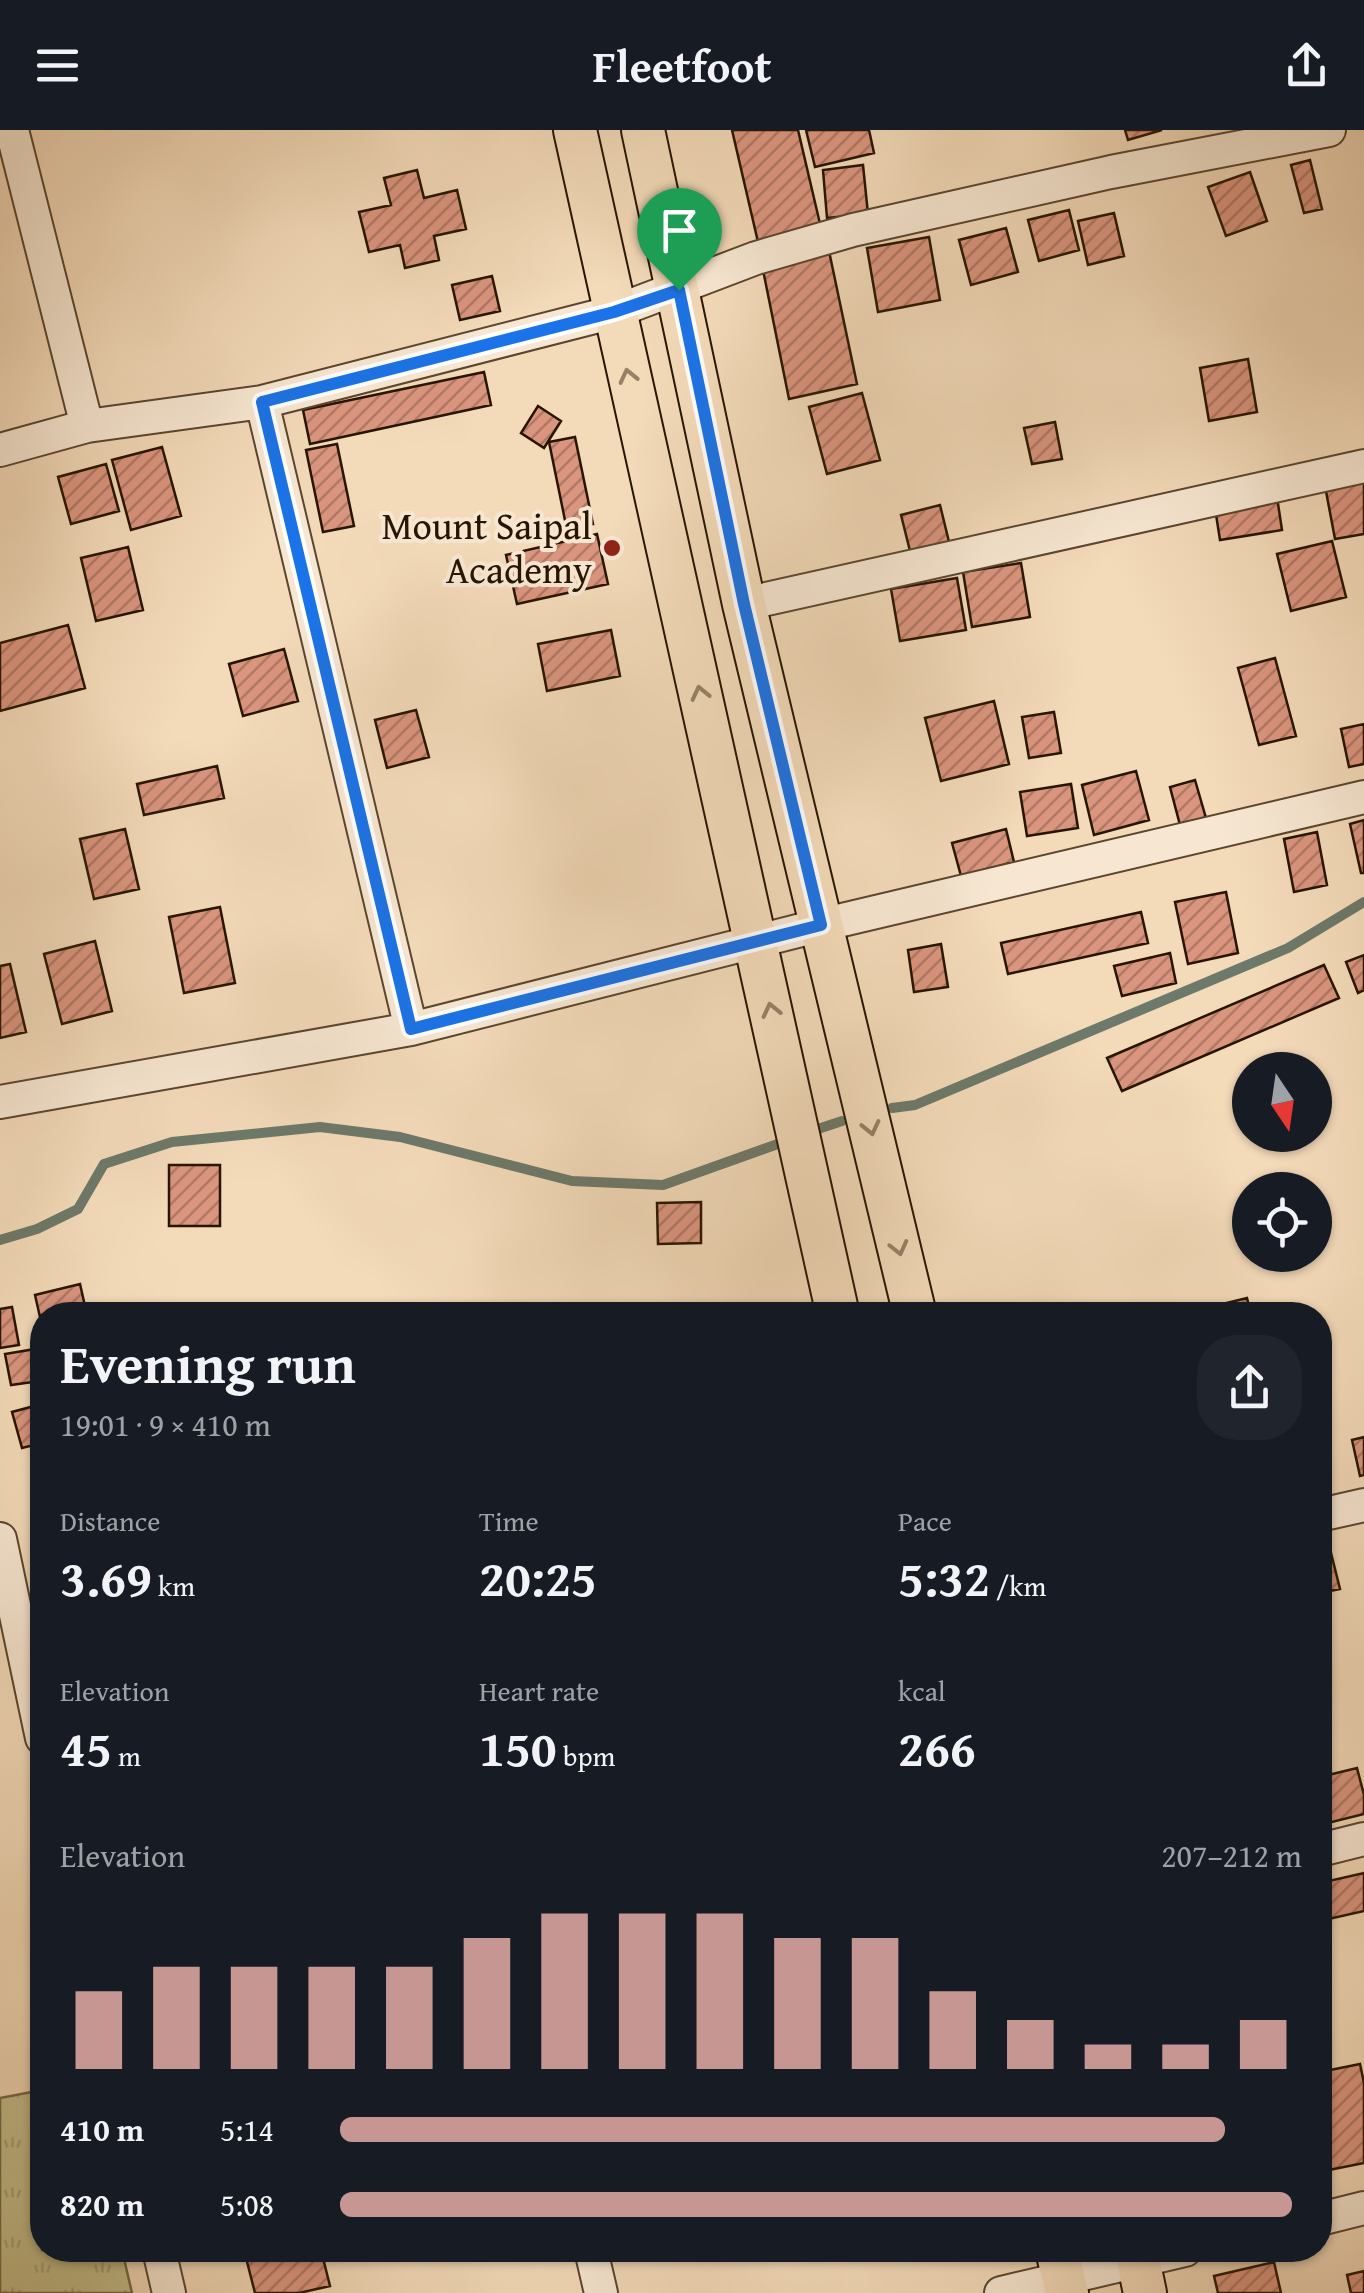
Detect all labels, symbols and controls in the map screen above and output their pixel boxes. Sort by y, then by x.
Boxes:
text: Fleetfoot [592,33,772,98]
icon: menu [30,38,85,93]
icon: share [1279,38,1334,93]
pin [637,188,722,291]
icon: arrive [652,203,707,258]
one-way arrow [619,368,640,385]
place label: Mount Saipal Academy [381,497,592,597]
marker: Mount Saipal Academy [601,537,623,559]
one-way arrow [691,685,712,702]
one-way arrow [762,1002,783,1019]
north arrow [1232,1052,1332,1152]
map controls [1232,1052,1332,1272]
one-way arrow [859,1119,880,1136]
button: locate [1232,1172,1332,1272]
one-way arrow [887,1239,908,1256]
text: Evening run [60,1323,356,1403]
button: share [1197,1335,1302,1440]
text: 19:01 · 9 × 410 m [60,1401,271,1448]
text: Distance [60,1500,160,1541]
text: Time [479,1500,539,1541]
text: Pace [898,1500,952,1541]
text: 3.69 [60,1541,152,1614]
text: 20:25 [479,1541,597,1614]
text: 5:32 [898,1541,990,1614]
text: km [152,1565,195,1606]
text: /km [990,1565,1046,1606]
text: Elevation [60,1670,170,1711]
text: Heart rate [479,1670,599,1711]
text: kcal [898,1670,946,1711]
text: 45 [60,1711,112,1784]
text: 150 [479,1711,557,1784]
text: 266 [898,1711,976,1784]
text: m [112,1735,141,1776]
text: bpm [557,1735,615,1776]
text: Elevation [60,1832,185,1879]
text: 207–212 m [1161,1832,1302,1879]
text: 410 m [60,2106,144,2153]
text: 5:14 [220,2106,274,2153]
text: 820 m [60,2181,144,2228]
text: 5:08 [220,2181,274,2228]

